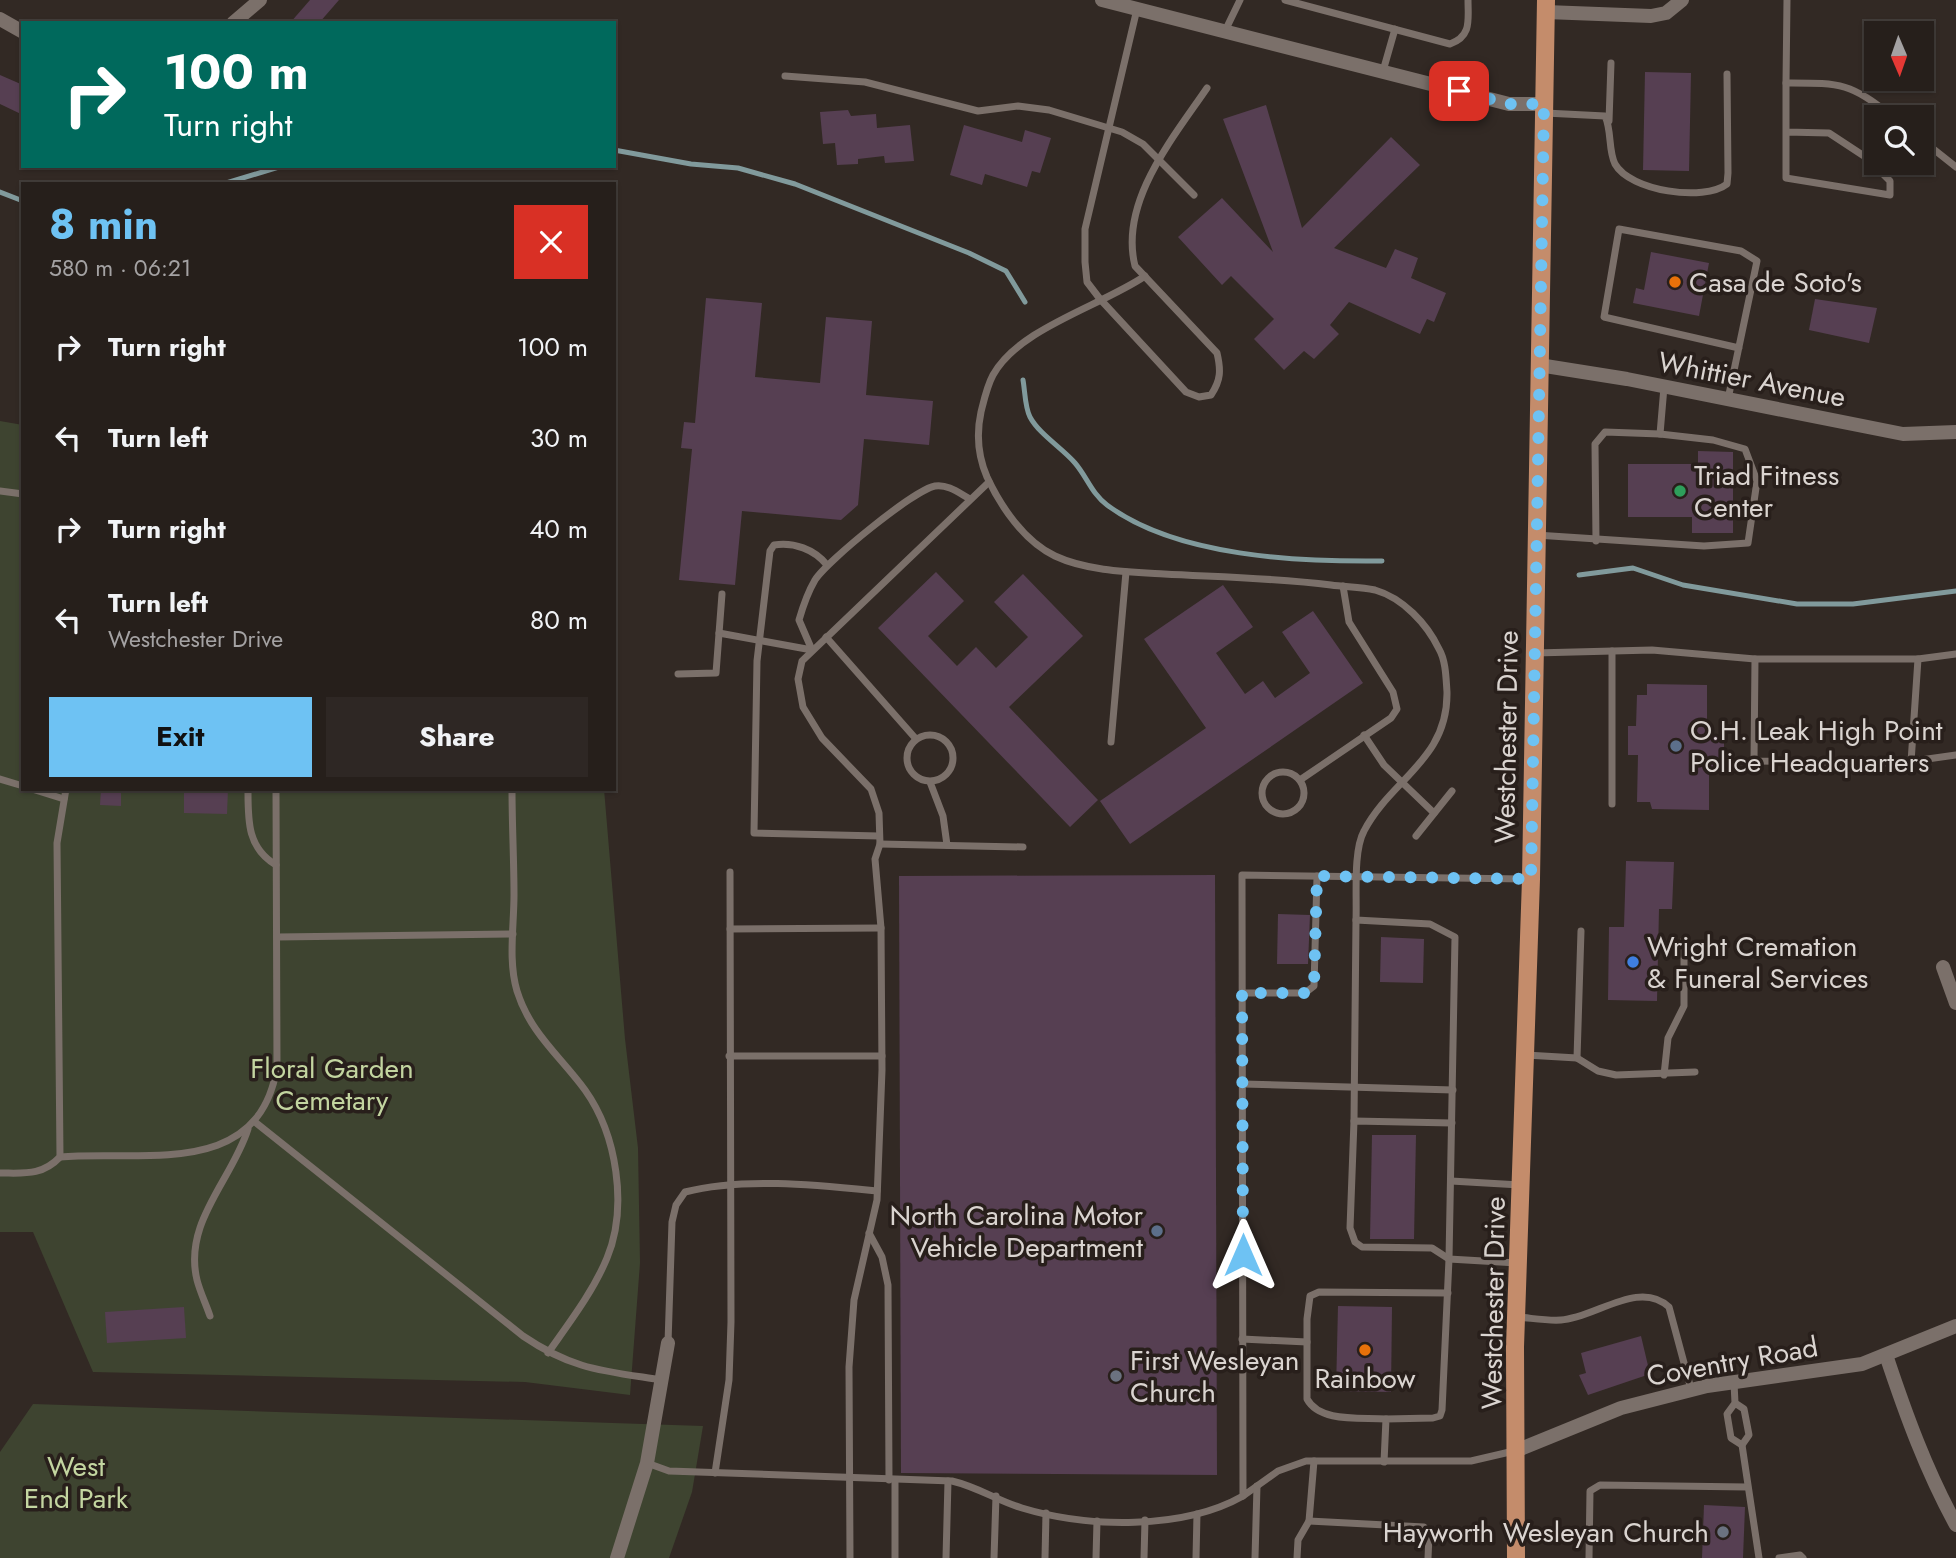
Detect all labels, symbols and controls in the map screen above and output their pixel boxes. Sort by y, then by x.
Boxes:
north arrow [1864,21,1934,91]
map controls [1864,21,1934,175]
text: 100 m [164,37,309,107]
icon: right [49,49,140,140]
pin [1429,61,1489,121]
icon: arrive [1440,72,1478,110]
text: Turn right [164,102,293,148]
button: search [1864,105,1934,175]
text: 8 min [49,194,158,255]
button: close [514,205,588,279]
text: 580 m · 06:21 [49,251,191,285]
place label: Casa de Soto's [1689,262,1862,303]
marker: Casa de Soto's [1667,274,1683,290]
icon: right [49,328,87,366]
text: Turn right [108,328,226,366]
text: 100 m [517,328,588,366]
street label: Whittier Avenue [1655,341,1849,418]
icon: left [49,419,87,457]
text: Turn left [108,419,208,457]
text: 30 m [530,419,588,457]
place label: Triad Fitness Center [1694,455,1839,528]
marker: Triad Fitness Center [1672,483,1688,499]
icon: right [49,510,87,548]
text: Turn right [108,510,226,548]
text: 40 m [529,510,588,548]
text: Turn left [108,584,208,622]
icon: left [49,601,87,639]
text: 80 m [530,601,588,639]
text: Westchester Drive [108,622,283,656]
street label: Westchester Drive [1484,630,1529,844]
button: Exit [49,697,312,777]
button: Share [326,697,588,777]
place label: O.H. Leak High Point Police Headquarters [1690,710,1943,783]
marker: O.H. Leak High Point Police Headquarters [1668,738,1684,754]
place label: Wright Cremation & Funeral Services [1647,926,1868,999]
marker: Wright Cremation & Funeral Services [1625,954,1641,970]
park label: Floral Garden Cemetary [250,1048,414,1121]
place label: North Carolina Motor Vehicle Department [890,1195,1143,1268]
street label: Westchester Drive [1471,1196,1516,1410]
position arrow [1206,1218,1280,1292]
marker: North Carolina Motor Vehicle Department [1149,1223,1165,1239]
street label: Coventry Road [1643,1326,1821,1397]
place label: First Wesleyan Church [1130,1340,1299,1413]
marker: Rainbow [1357,1342,1373,1358]
place label: Rainbow [1315,1358,1416,1399]
marker: First Wesleyan Church [1108,1368,1124,1384]
park label: West End Park [24,1446,129,1519]
place label: Hayworth Wesleyan Church [1383,1512,1709,1553]
marker: Hayworth Wesleyan Church [1715,1524,1731,1540]

